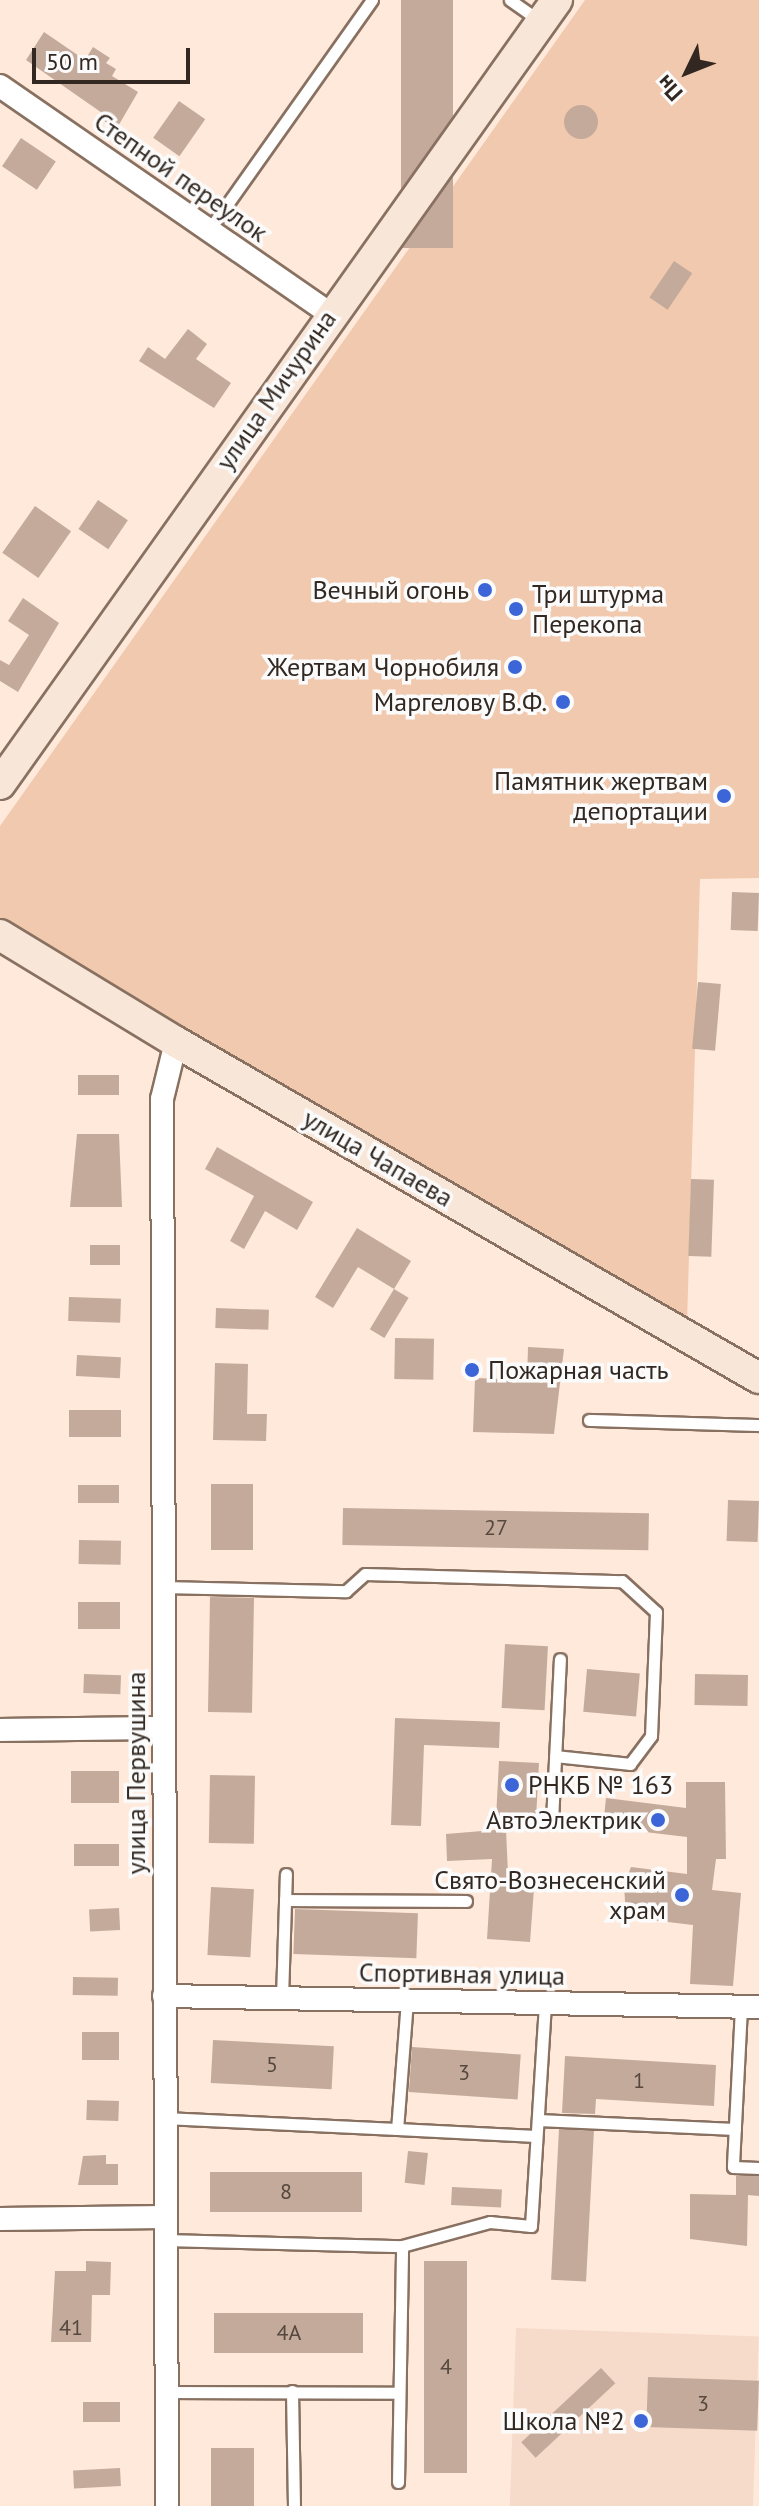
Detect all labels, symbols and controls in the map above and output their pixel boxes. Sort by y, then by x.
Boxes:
scale bar [36,32,194,82]
north arrow [647,32,727,112]
text: 50 m [46,46,98,77]
text: Пн [650,69,689,107]
street label: Степной переулок [88,106,274,248]
street label: улица Мичурина [209,304,343,476]
place label: Вечный огонь [312,574,469,606]
place label: Три штурма Перекопа [532,578,664,640]
marker: Вечный огонь [476,581,494,599]
marker: Три штурма Перекопа [507,600,525,618]
place label: Жертвам Чорнобиля [267,651,499,683]
marker: Жертвам Чорнобиля [506,658,524,676]
place label: Маргелову В.Ф. [373,686,547,718]
marker: Маргелову В.Ф. [554,693,572,711]
place label: Памятник жертвам депортации [494,765,708,826]
marker: Памятник жертвам депортации [715,787,733,805]
street label: улица Чапаева [298,1103,458,1213]
place label: Пожарная часть [488,1354,669,1386]
marker: Пожарная часть [463,1361,481,1379]
house number: 27 [484,1515,508,1541]
street label: улица Первушина [120,1672,152,1874]
place label: РНКБ № 163 [528,1769,673,1801]
marker: РНКБ № 163 [503,1776,521,1794]
place label: АвтоЭлектрик [486,1804,642,1836]
marker: АвтоЭлектрик [649,1811,667,1829]
place label: Свято-Вознесенский храм [434,1864,666,1926]
marker: Свято-Вознесенский храм [673,1886,691,1904]
street label: Спортивная улица [359,1957,565,1991]
house number: 5 [266,2052,278,2078]
house number: 3 [458,2060,470,2086]
house number: 1 [633,2068,645,2094]
house number: 8 [280,2179,292,2205]
house number: 41 [59,2315,83,2341]
house number: 4А [277,2320,301,2346]
house number: 4 [440,2354,452,2380]
house number: 3 [697,2391,709,2417]
place label: Школа №2 [503,2405,625,2437]
marker: Школа №2 [632,2412,650,2430]

